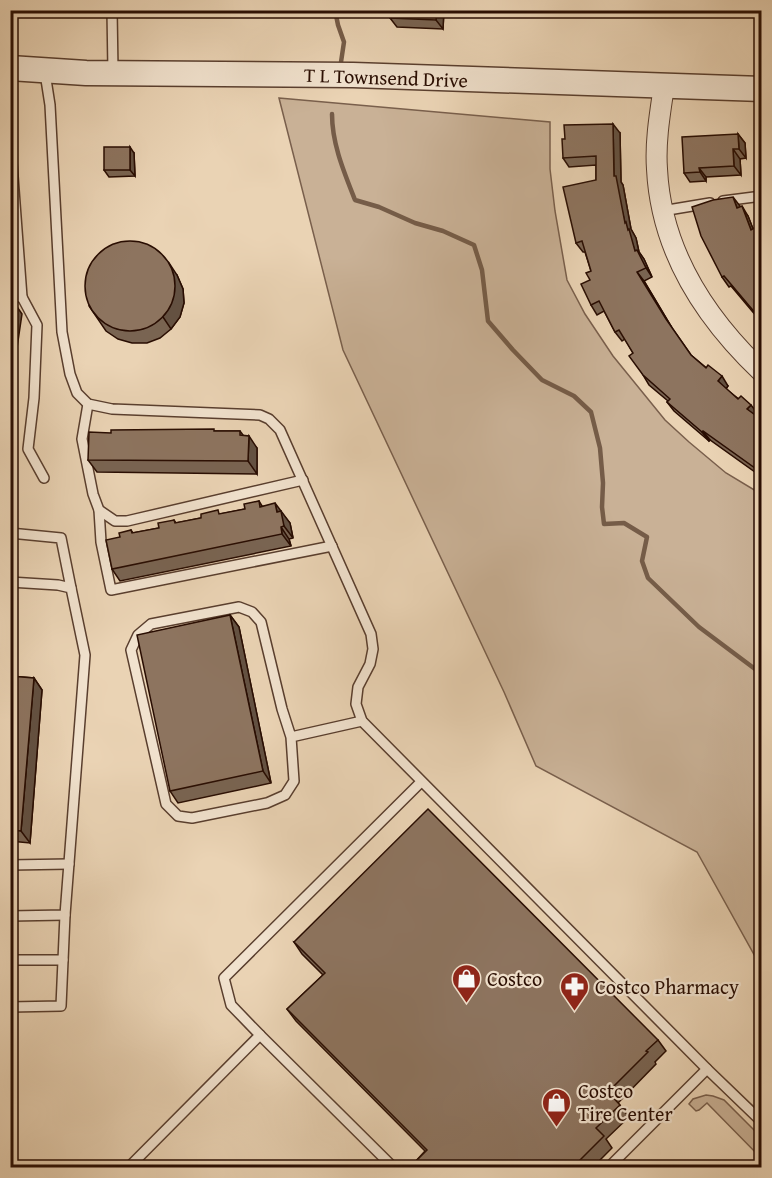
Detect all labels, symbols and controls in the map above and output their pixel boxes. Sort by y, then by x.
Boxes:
street label: T L Townsend Drive [304,60,468,94]
shop icon: Costco [450,962,482,1004]
place label: Costco [487,964,542,993]
pharmacy icon: Costco Pharmacy [558,970,590,1012]
place label: Costco Pharmacy [595,972,739,1001]
place label: Costco Tire Center [578,1076,673,1128]
shop icon: Costco Tire Center [541,1086,573,1128]

